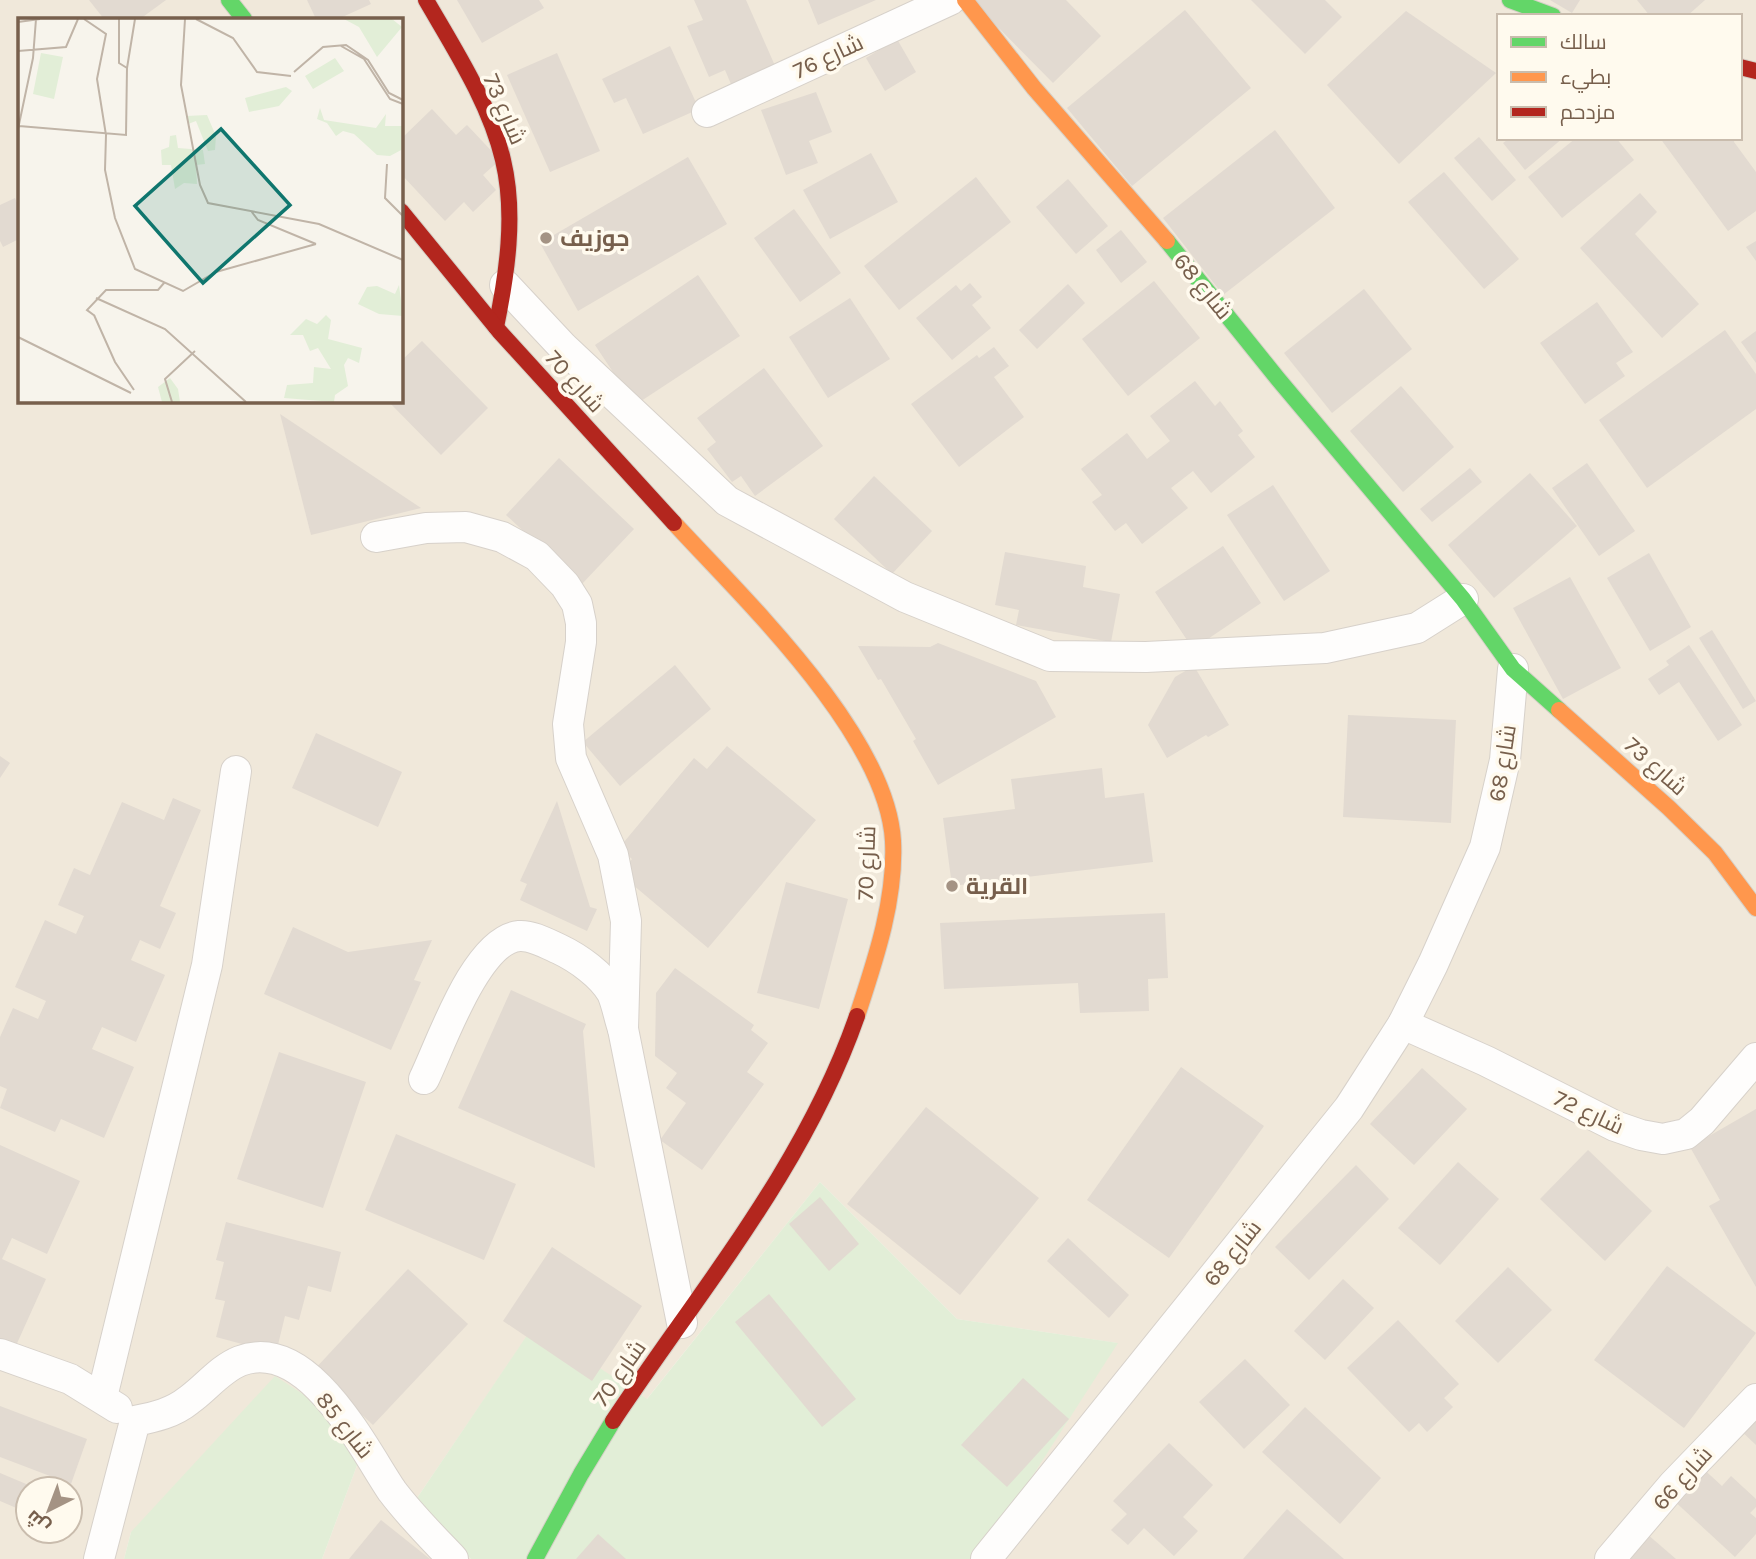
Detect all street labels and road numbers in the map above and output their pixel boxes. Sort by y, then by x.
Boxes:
street label: شارع 76 [789,29,868,86]
street label: شارع 73 [476,70,532,149]
street label: شارع 68 [1166,248,1237,326]
street label: شارع 70 [538,345,610,419]
street label: شارع 68 [1483,723,1524,804]
street label: شارع 73 [1618,731,1692,803]
street label: شارع 70 [852,825,883,901]
street label: شارع 72 [1549,1085,1628,1142]
street label: شارع 68 [1198,1215,1269,1293]
street label: شارع 70 [587,1335,653,1413]
street label: شارع 85 [309,1387,379,1465]
street label: شارع 66 [1647,1441,1719,1517]

